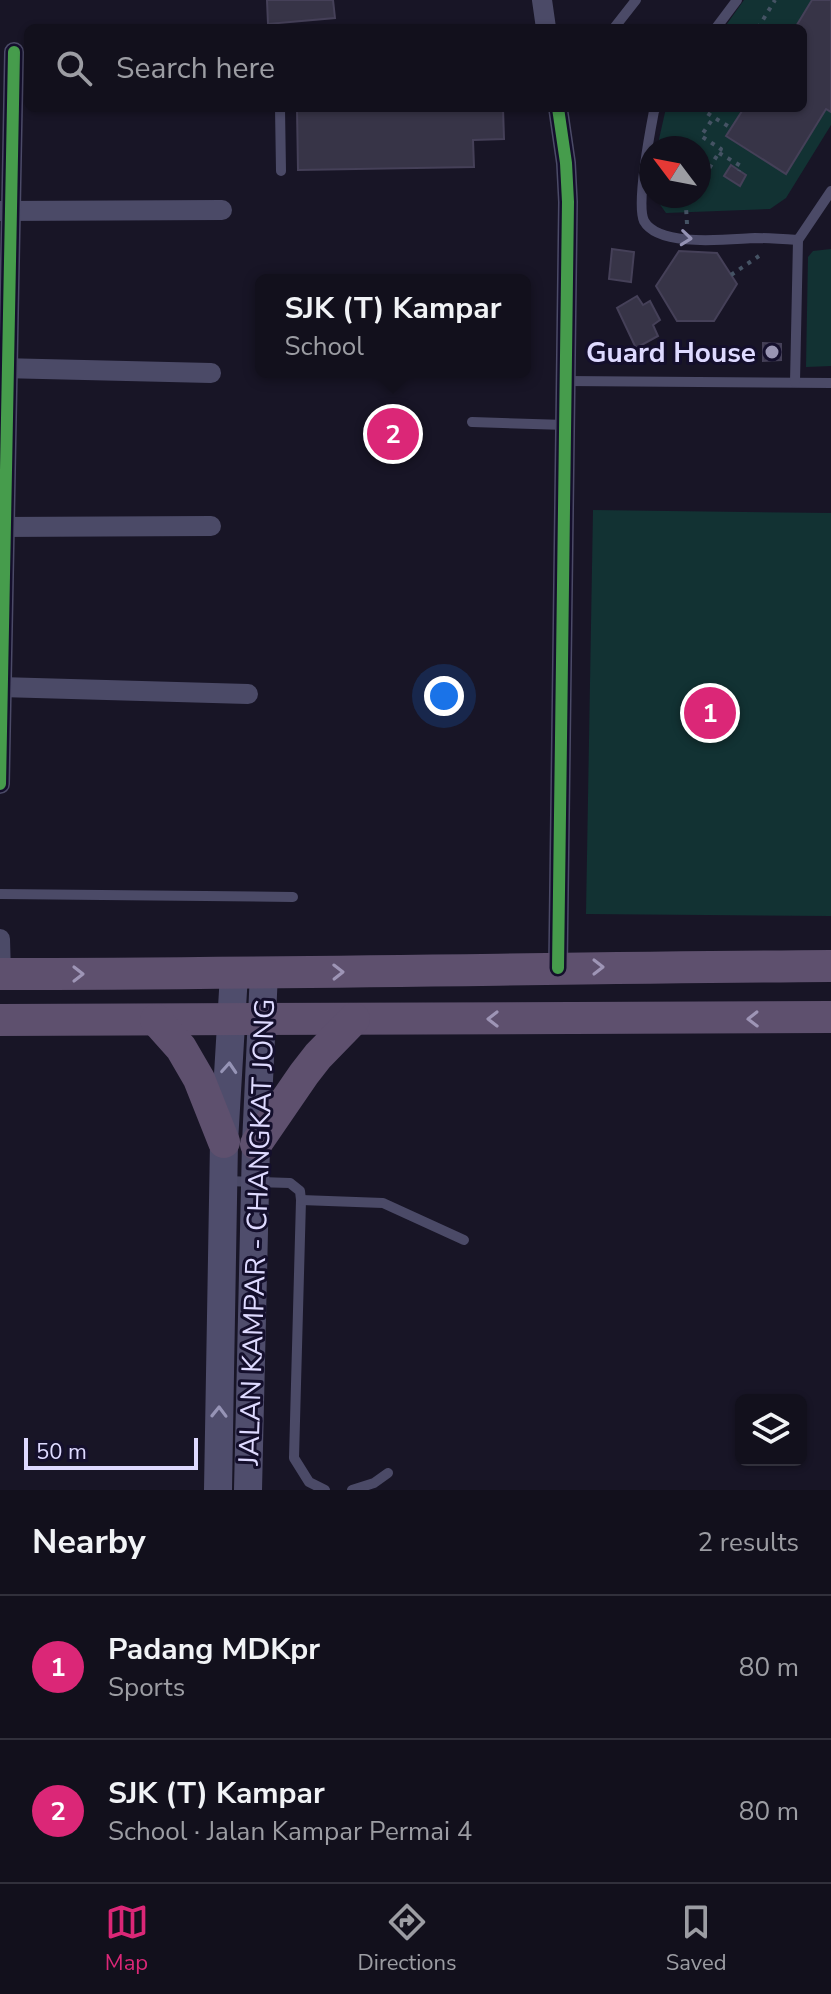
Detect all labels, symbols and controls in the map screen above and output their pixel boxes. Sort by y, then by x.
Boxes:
search box [24,24,807,112]
icon: search [52,46,96,90]
text: Search here [116,48,275,89]
north arrow [639,136,711,208]
one-way arrow [680,230,693,247]
popup [255,274,531,378]
text: SJK (T) Kampar [285,288,501,329]
text: School [285,329,364,364]
place label: Guard House [586,334,756,372]
marker: Guard House [763,343,781,361]
pin: 2 [367,404,419,464]
your location [424,676,464,716]
pin: 1 [684,683,736,743]
one-way arrow [592,958,605,976]
one-way arrow [332,963,345,981]
one-way arrow [72,965,85,983]
street label: JALAN KAMPAR - CHANGKAT JONG [230,998,284,1467]
one-way arrow [486,1010,499,1028]
one-way arrow [746,1010,759,1027]
one-way arrow [220,1061,237,1074]
map controls [735,1394,807,1466]
button: layers [735,1394,807,1466]
one-way arrow [210,1405,228,1418]
scale bar [24,1434,198,1470]
text: 50 m [36,1437,87,1467]
text: Nearby [32,1519,146,1565]
text: 2 results [698,1525,799,1560]
text: Padang MDKpr [108,1629,320,1670]
text: 1 [50,1650,66,1685]
text: 80 m [739,1650,799,1685]
text: Sports [108,1670,185,1705]
text: SJK (T) Kampar [108,1773,325,1814]
text: 2 [50,1794,66,1829]
text: 80 m [739,1794,799,1829]
text: School · Jalan Kampar Permai 4 [108,1814,472,1849]
tab: Map [105,1900,149,1978]
tab: Directions [358,1900,457,1978]
tab: Saved [666,1900,726,1978]

